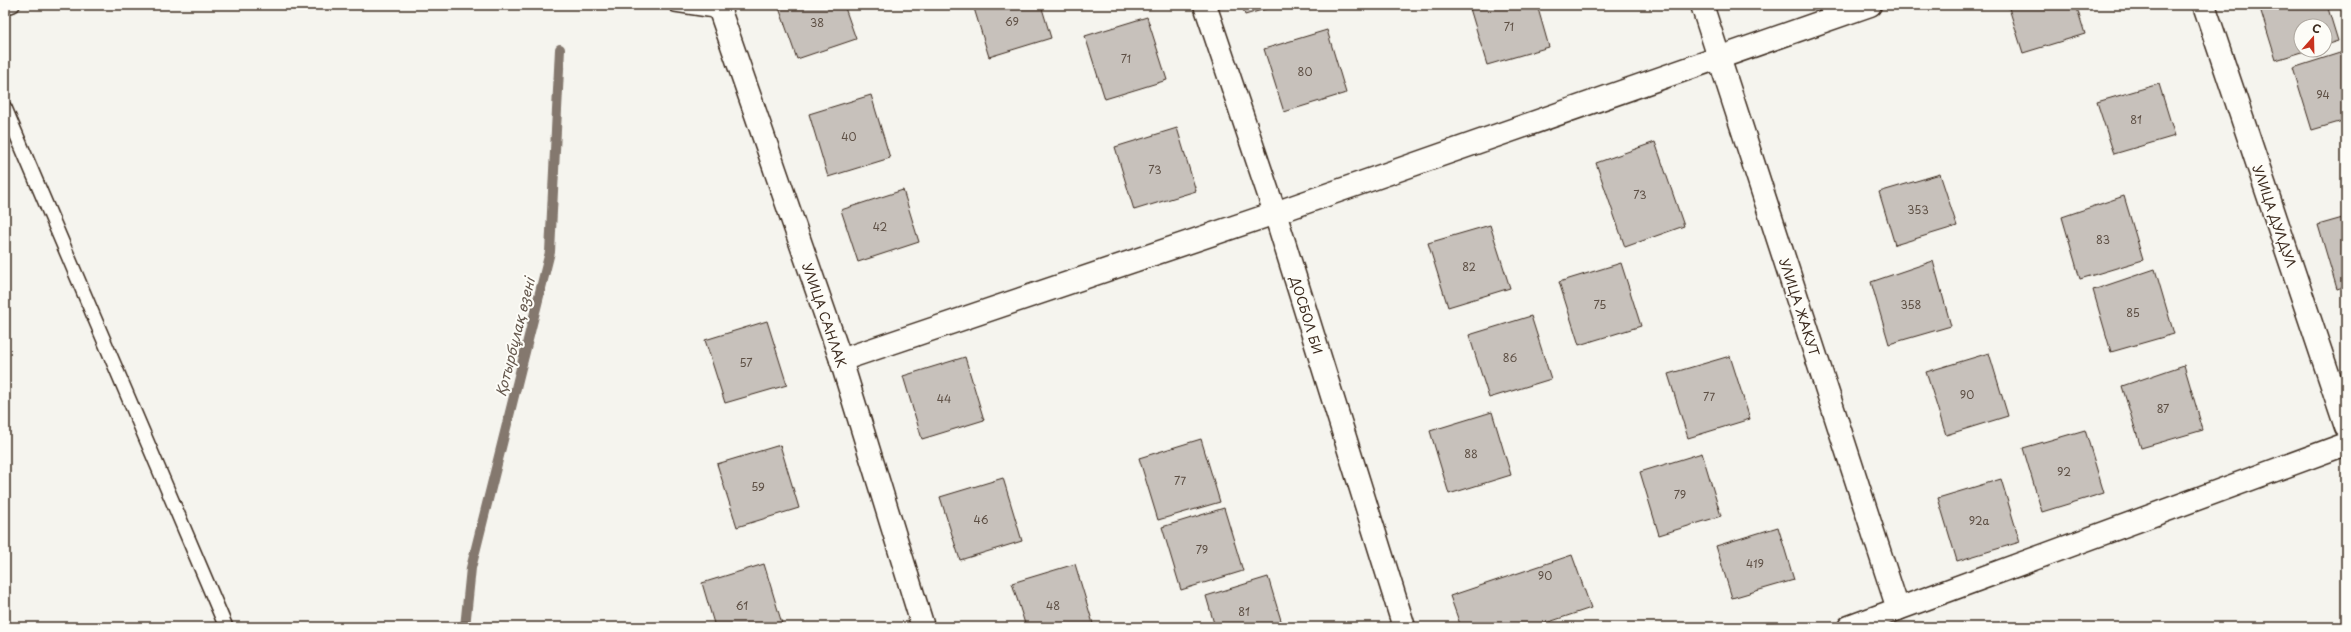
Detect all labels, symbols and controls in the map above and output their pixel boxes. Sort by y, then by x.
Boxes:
house number: 69 [1005,13,1019,30]
house number: 38 [810,14,824,31]
house number: 71 [1504,18,1514,35]
north arrow [2293,18,2333,58]
text: С [2310,19,2323,38]
house number: 71 [1121,50,1131,67]
house number: 80 [1298,63,1312,80]
house number: 94 [2316,86,2330,103]
house number: 81 [2130,111,2142,128]
house number: 40 [841,128,857,145]
house number: 73 [1148,161,1162,178]
street label: УЛИЦА ДУЛДУЛ [2249,162,2301,270]
house number: 73 [1633,186,1647,203]
house number: 353 [1907,201,1929,218]
house number: 42 [873,218,888,235]
house number: 83 [2096,231,2110,248]
street label: УЛИЦА ЖАКУТ [1775,256,1825,359]
house number: 82 [1462,258,1476,275]
street label: УЛИЦА САНЛАК [798,260,852,370]
water label: Қотырбұлақ өзені [490,273,540,399]
street label: ДОСБОЛ БИ [1286,273,1328,356]
house number: 75 [1594,296,1606,313]
house number: 358 [1901,296,1922,313]
house number: 85 [2126,304,2140,321]
house number: 86 [1503,349,1517,366]
house number: 57 [739,354,753,371]
house number: 90 [1960,386,1974,403]
house number: 77 [1703,388,1715,405]
house number: 44 [937,390,951,407]
house number: 87 [2157,400,2169,417]
house number: 88 [1464,445,1478,462]
house number: 92 [2057,463,2071,480]
house number: 77 [1174,472,1186,489]
house number: 59 [751,478,765,495]
house number: 79 [1674,486,1686,503]
house number: 46 [974,511,989,528]
house number: 92а [1969,512,1989,529]
house number: 79 [1196,541,1208,558]
house number: 419 [1746,555,1764,572]
house number: 90 [1538,567,1552,584]
house number: 61 [736,597,748,614]
house number: 48 [1046,597,1060,614]
house number: 81 [1238,603,1250,620]

